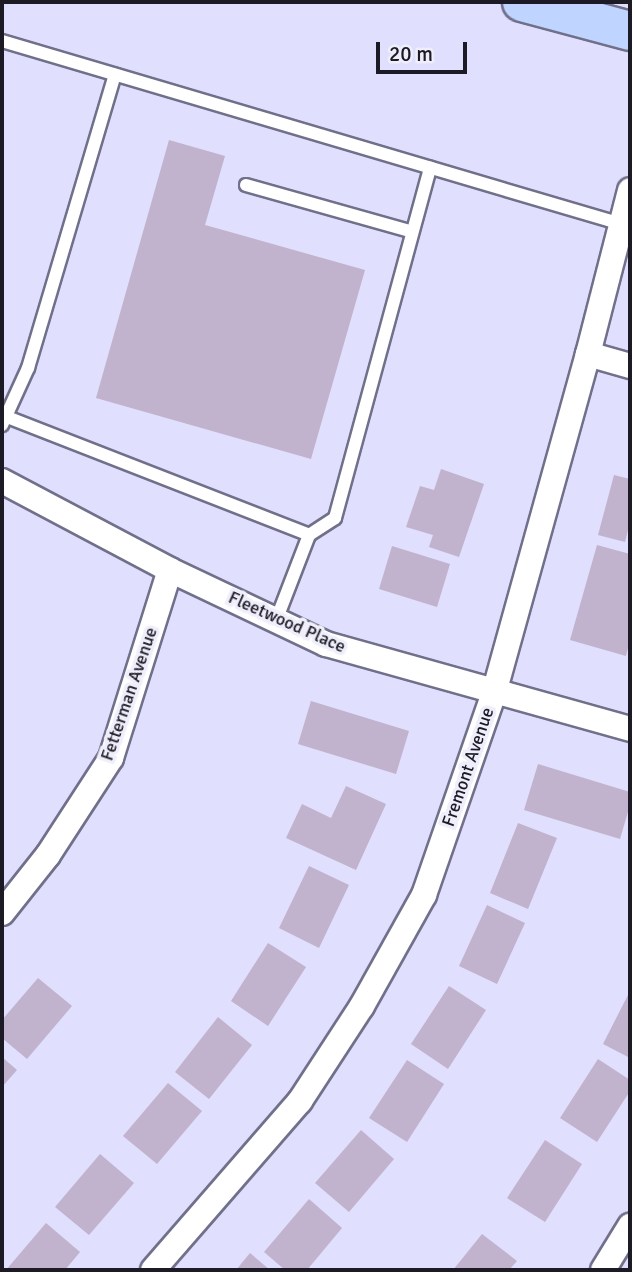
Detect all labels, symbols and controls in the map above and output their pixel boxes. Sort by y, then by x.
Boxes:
scale bar [380,28,471,72]
text: 20 m [389,41,433,67]
street label: Fleetwood Place [225,587,349,657]
street label: Fetterman Avenue [96,625,162,763]
street label: Fremont Avenue [438,705,498,829]

